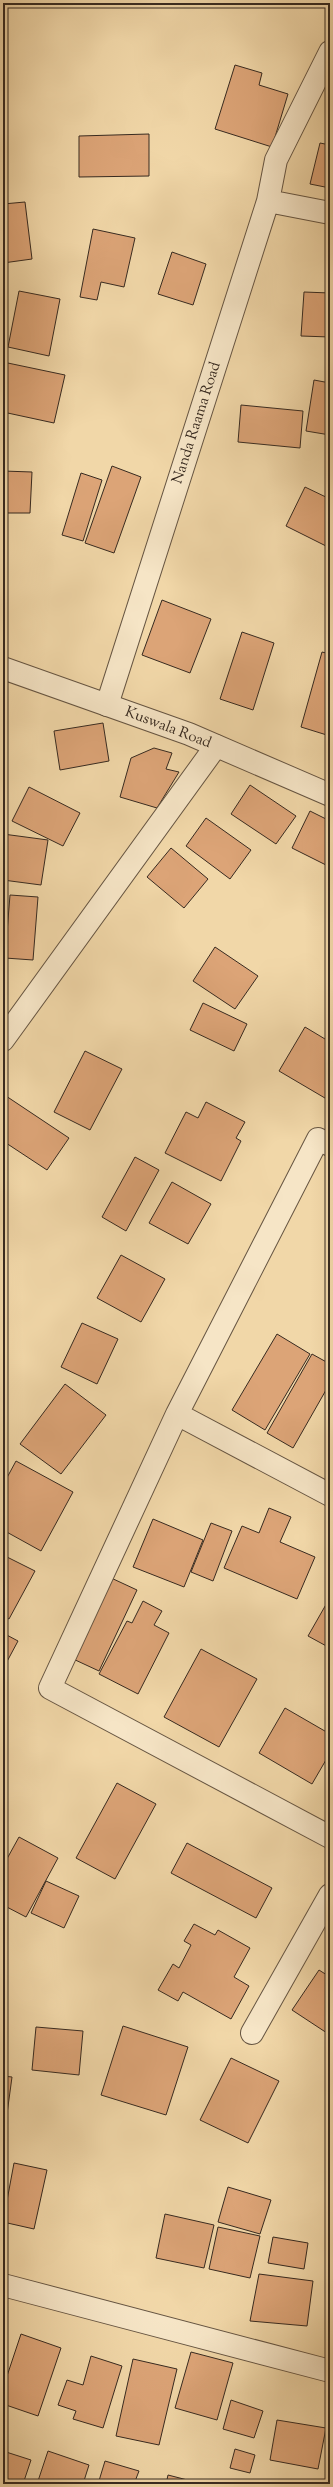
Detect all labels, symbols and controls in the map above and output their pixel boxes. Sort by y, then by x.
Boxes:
street label: Nanda Raama Road [167,359,227,487]
street label: Kuswala Road [122,702,215,754]

